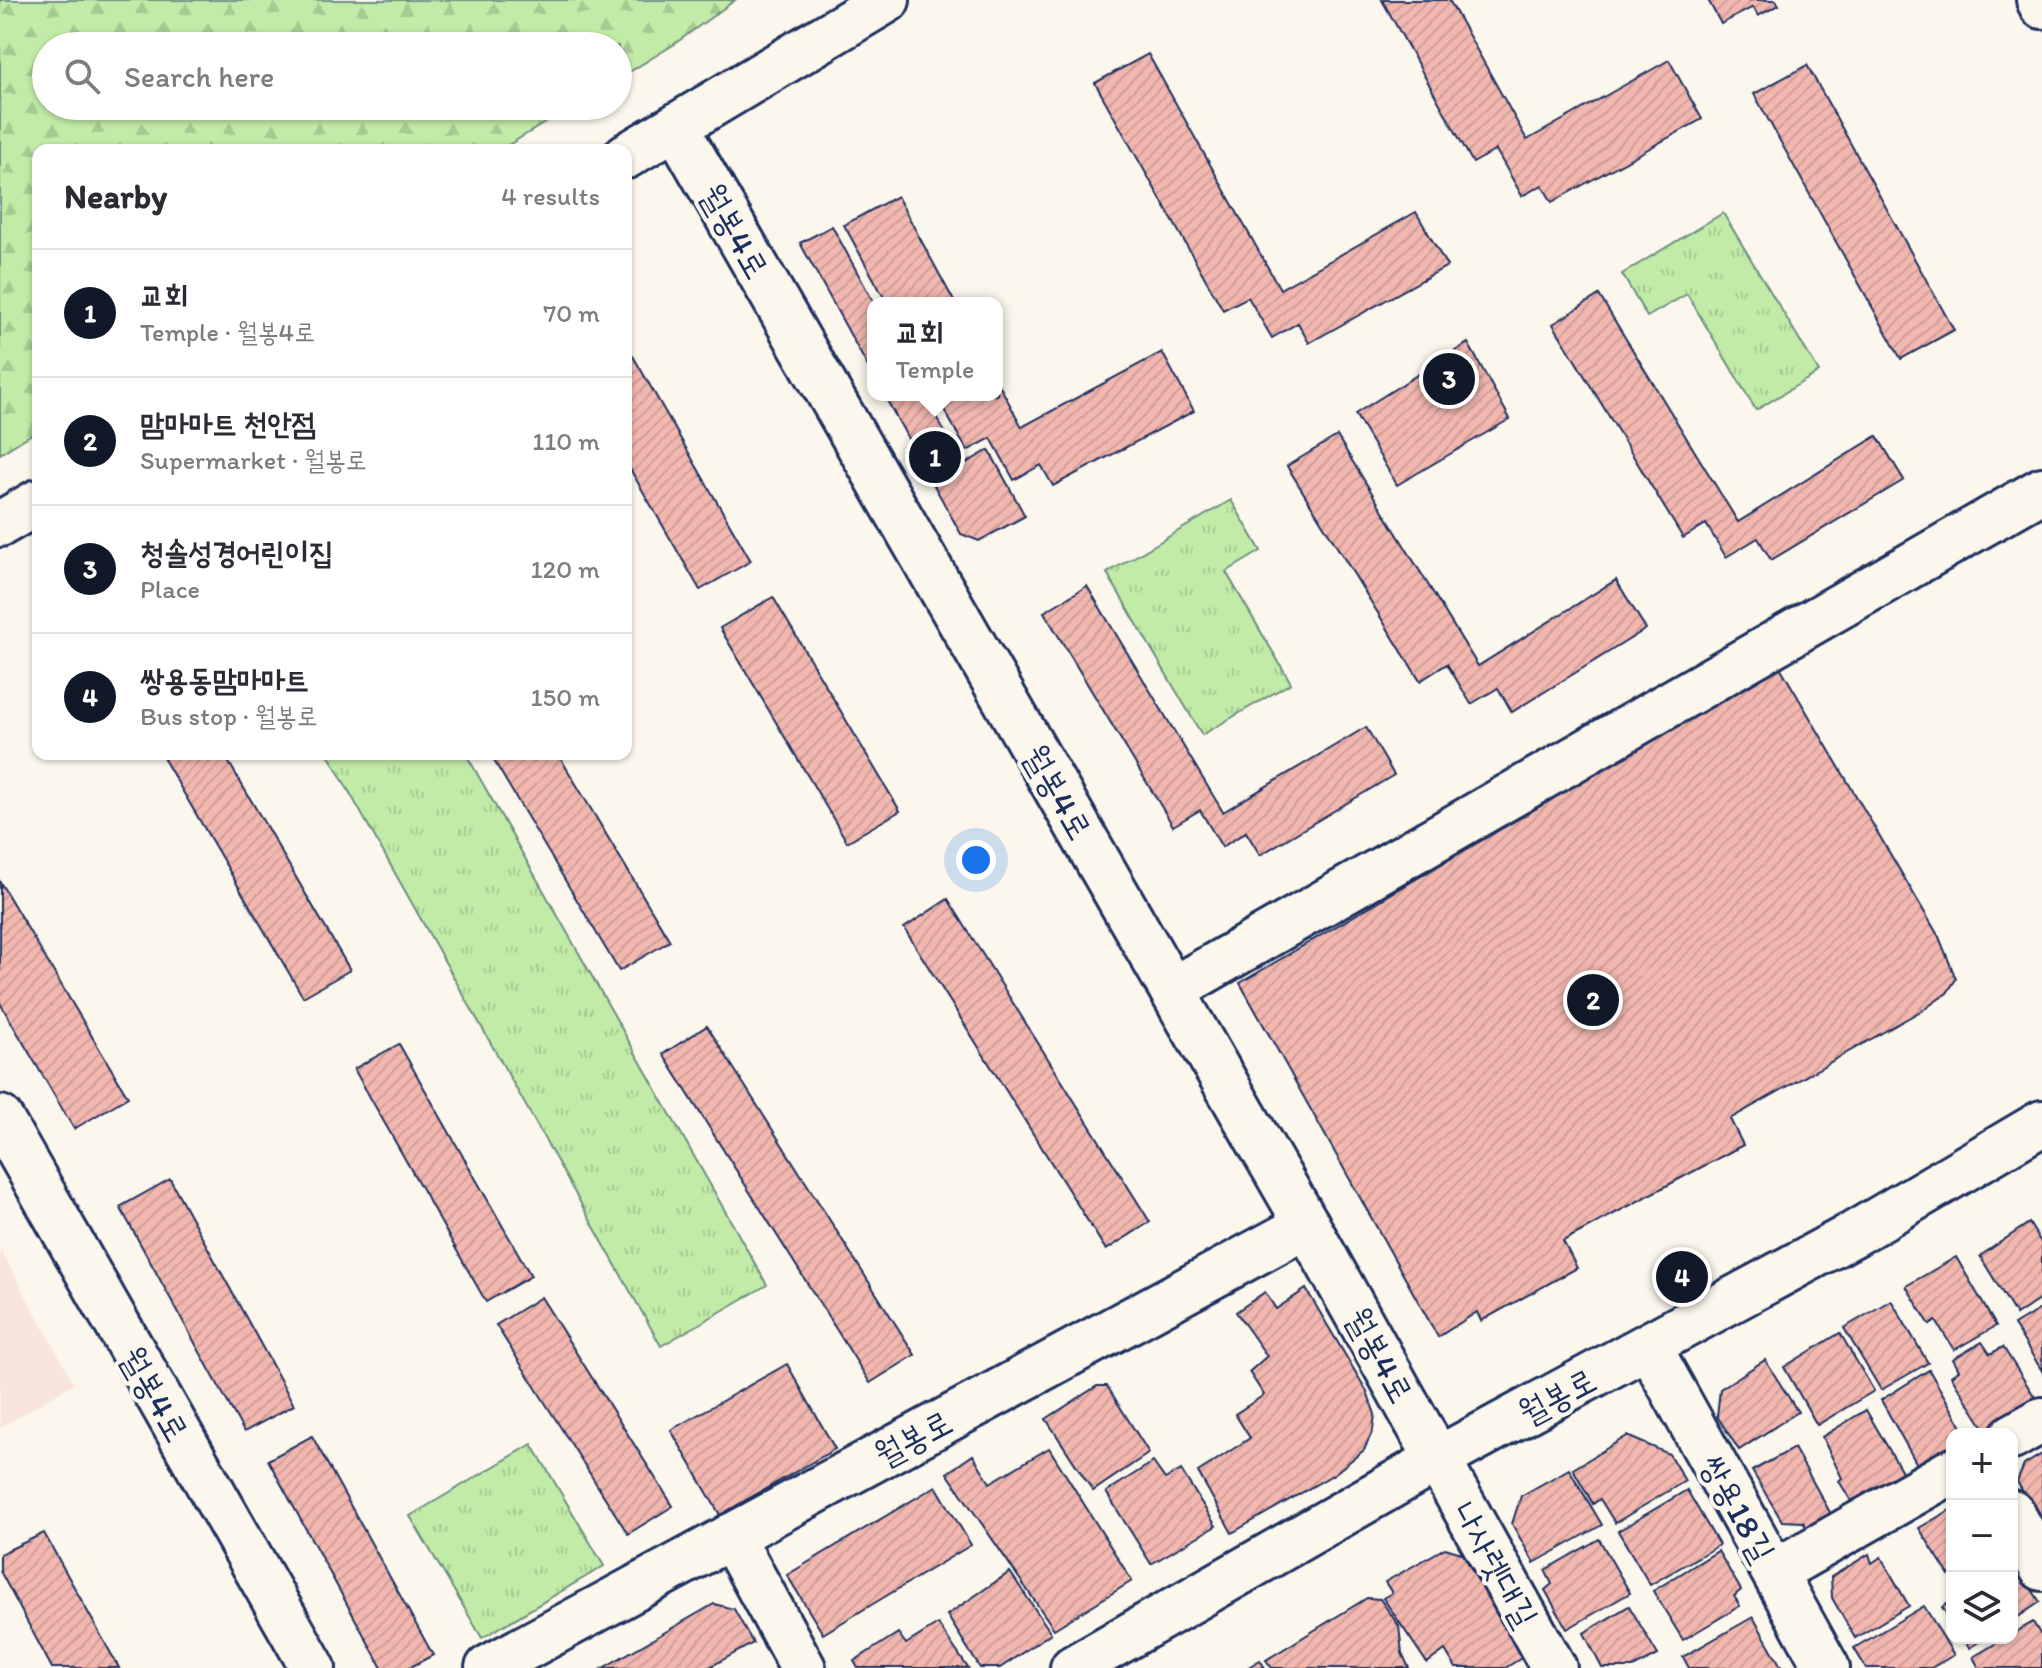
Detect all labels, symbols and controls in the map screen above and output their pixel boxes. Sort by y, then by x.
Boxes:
search box [32,32,632,120]
icon: search [60,54,104,98]
text: Search here [124,58,274,95]
text: Nearby [64,176,167,217]
street label: 월봉4로 [691,177,778,286]
text: 4 results [501,180,600,212]
text: 교회 [140,277,188,314]
text: 1 [84,297,96,329]
text: 70 m [543,297,600,329]
popup [867,297,1003,401]
text: 교회 [896,314,944,351]
text: Temple · 월봉4로 [140,316,315,348]
pin: 3 [1423,349,1475,409]
text: Temple [896,353,974,385]
text: 맘마마트 천안점 [140,405,316,442]
text: 2 [83,425,97,457]
text: 110 m [532,425,600,457]
pin: 1 [909,427,961,487]
text: Supermarket · 월봉로 [140,444,367,476]
text: 청솔성경어린이집 [140,534,333,571]
text: 3 [83,553,97,585]
text: 120 m [531,553,600,585]
text: Place [140,573,200,605]
text: 쌍용동맘마마트 [140,661,309,698]
text: 4 [82,681,98,713]
text: 150 m [531,681,600,713]
text: Bus stop · 월봉로 [140,700,318,732]
street label: 월봉4로 [1014,738,1101,847]
your location [956,840,996,880]
pin: 2 [1567,970,1619,1030]
pin: 4 [1656,1247,1708,1307]
street label: 월봉4로 [1337,1300,1422,1410]
street label: 월봉4로 [111,1340,198,1449]
street label: 월봉로 [1511,1359,1603,1434]
street label: 월봉로 [867,1401,959,1476]
map controls [1946,1428,2018,1644]
button: + [1946,1428,2018,1500]
street label: 쌍용18길 [1691,1447,1784,1569]
street label: 나사렛대길 [1444,1494,1547,1634]
button: − [1946,1500,2018,1572]
button: layers [1946,1572,2018,1644]

